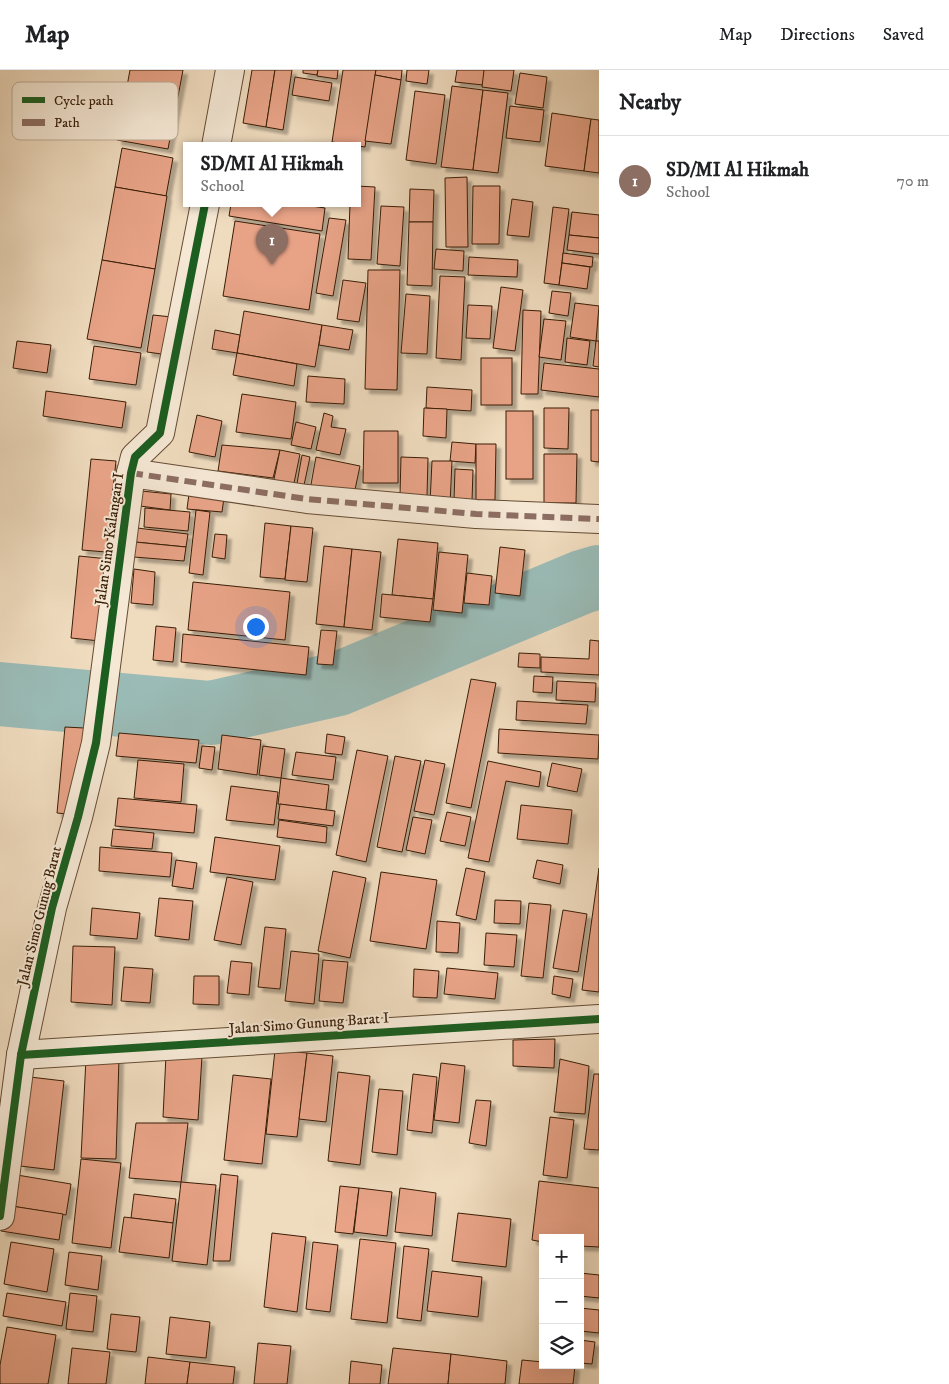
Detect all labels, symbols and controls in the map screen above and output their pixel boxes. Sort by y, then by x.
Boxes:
text: Map [25,20,69,50]
text: Map [719,24,752,46]
text: Directions [780,24,855,46]
text: Saved [883,24,924,46]
legend [12,82,178,140]
text: Nearby [619,90,681,116]
text: Cycle path [54,92,114,110]
text: Path [54,114,81,132]
popup [183,142,361,207]
text: SD/MI Al Hikmah [200,153,344,176]
text: SD/MI Al Hikmah [666,159,809,182]
text: 1 [632,171,638,191]
text: 70 m [897,171,929,191]
text: School [200,176,244,196]
text: School [666,182,710,202]
pin: 1 [256,224,288,265]
street label: Jalan Simo Kalangan I [90,471,128,609]
your location [243,614,269,640]
street label: Jalan Simo Gunug Barat [12,844,66,990]
street label: Jalan Simo Gunung Barat I [226,1008,390,1039]
map controls [539,1234,584,1369]
button: + [539,1234,584,1279]
button: − [539,1279,584,1324]
button: layers [539,1324,584,1369]

